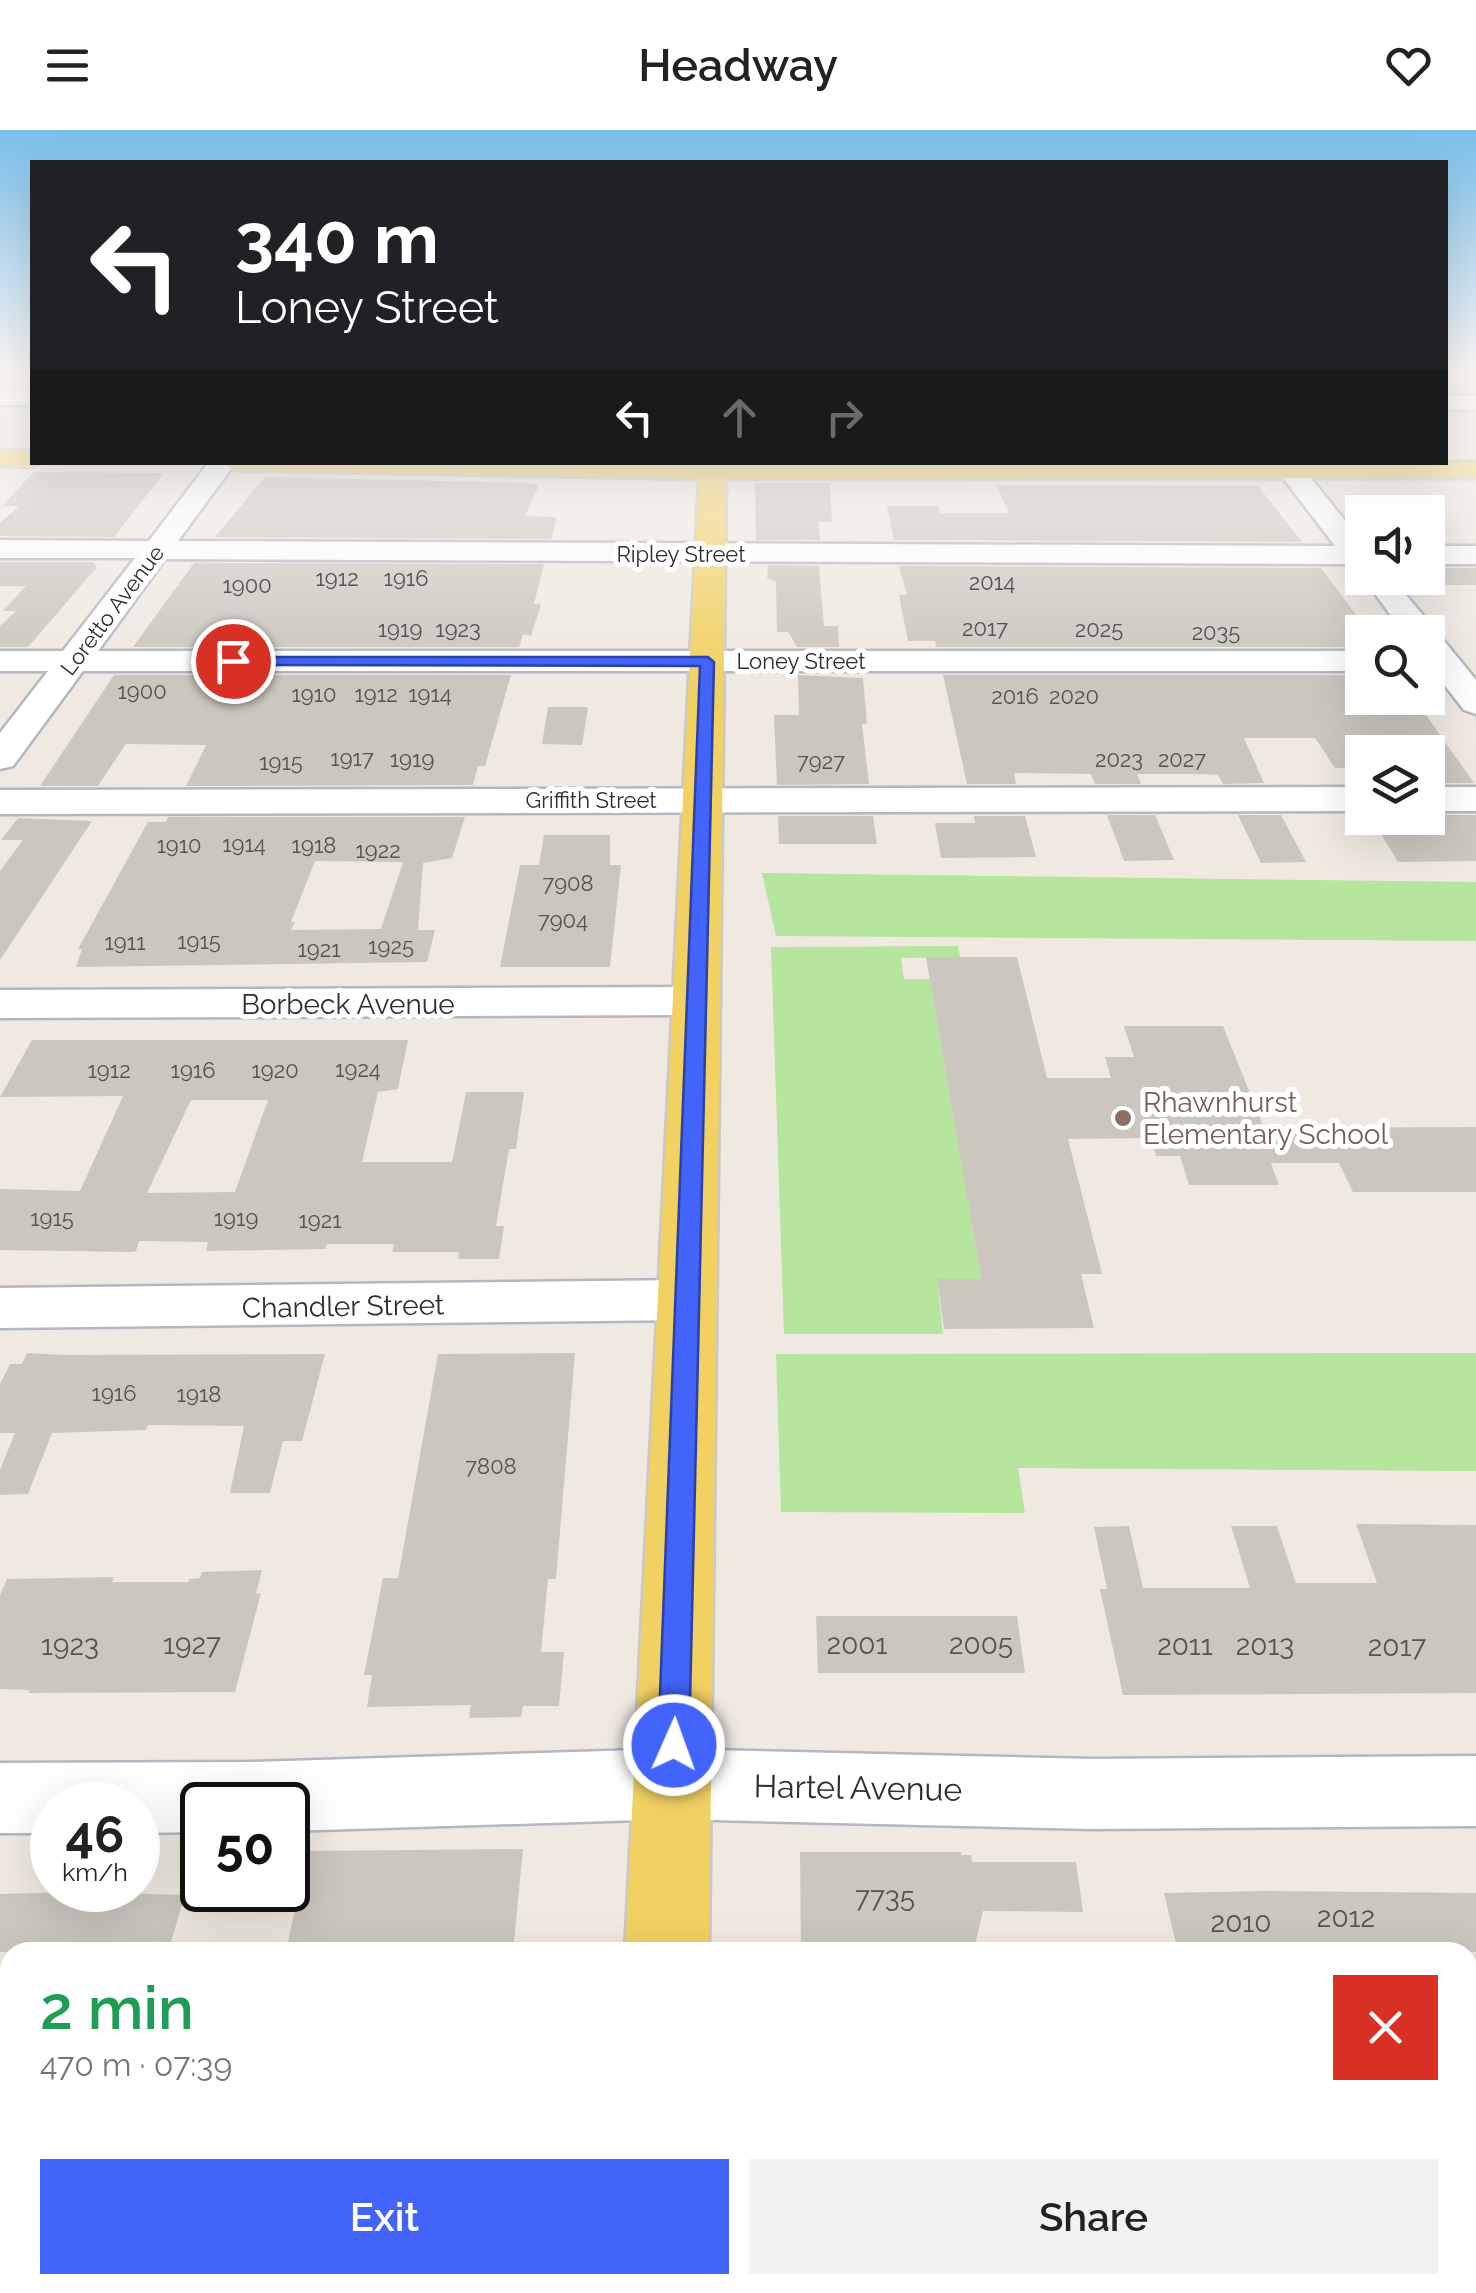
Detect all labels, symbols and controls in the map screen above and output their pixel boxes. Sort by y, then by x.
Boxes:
icon: menu [40,38,95,93]
icon: heart [1381,38,1436,93]
text: Headway [638,39,838,92]
text: 340 m [235,197,439,279]
icon: left [70,200,200,330]
text: Loney Street [235,281,499,334]
icon: left [607,390,662,445]
icon: ahead [712,390,767,445]
icon: right [817,390,872,445]
map controls [1345,495,1445,835]
button: sound [1345,495,1445,595]
street label: Loretto Avenue [55,540,169,680]
street label: Ripley Street [616,541,746,567]
house number: 1912 [315,565,359,591]
house number: 1916 [384,565,429,591]
house number: 2014 [969,569,1015,595]
house number: 1900 [222,572,272,598]
house number: 2017 [962,615,1008,641]
button: search [1345,615,1445,715]
house number: 1919 [378,616,422,642]
house number: 1923 [435,616,481,642]
house number: 2025 [1075,616,1123,642]
pin [191,619,276,704]
house number: 2035 [1192,619,1240,645]
icon: arrive [206,634,261,689]
street label: Loney Street [736,648,866,674]
house number: 1900 [117,678,167,704]
house number: 1910 [291,681,337,707]
house number: 1912 [354,681,398,707]
house number: 1914 [408,681,452,707]
house number: 2016 [991,683,1039,709]
house number: 2020 [1049,683,1099,709]
button: layers [1345,735,1445,835]
house number: 1917 [330,745,374,771]
house number: 1919 [390,746,434,772]
house number: 2023 [1095,746,1143,772]
house number: 2027 [1158,746,1206,772]
house number: 7927 [797,748,845,774]
house number: 1915 [259,749,303,775]
street label: Griffith Street [525,787,657,813]
house number: 1914 [222,831,266,857]
house number: 1910 [156,832,202,858]
house number: 1918 [292,832,336,858]
house number: 1922 [355,837,401,863]
house number: 7908 [542,870,594,896]
house number: 7904 [538,907,588,933]
house number: 1915 [177,928,221,954]
house number: 1911 [104,929,146,955]
house number: 1925 [368,933,414,959]
house number: 1921 [297,936,341,962]
street label: Borbeck Avenue [241,988,455,1021]
house number: 1924 [335,1056,381,1082]
house number: 1912 [87,1057,131,1083]
house number: 1916 [171,1057,216,1083]
house number: 1920 [251,1057,299,1083]
place label: Rhawnhurst Elementary School [1143,1086,1388,1151]
marker: Rhawnhurst Elementary School [1112,1107,1134,1129]
house number: 1915 [30,1205,74,1231]
house number: 1919 [214,1205,258,1231]
house number: 1921 [298,1207,342,1233]
street label: Chandler Street [241,1288,445,1325]
house number: 1916 [92,1380,137,1406]
house number: 1918 [177,1381,221,1407]
house number: 7808 [465,1453,517,1479]
house number: 1927 [163,1628,221,1661]
house number: 2001 [827,1628,887,1661]
house number: 2005 [949,1628,1013,1661]
house number: 1923 [41,1629,99,1662]
house number: 2011 [1157,1629,1213,1662]
house number: 2013 [1236,1629,1294,1662]
house number: 2017 [1368,1630,1426,1663]
position arrow [622,1693,726,1797]
street label: Hartel Avenue [753,1767,963,1808]
speed limit sign: 50 [180,1782,310,1912]
text: 46 [66,1805,124,1864]
text: km/h [62,1857,128,1887]
house number: 7735 [855,1881,915,1914]
house number: 2012 [1317,1901,1375,1934]
house number: 2010 [1211,1906,1271,1939]
text: 2 min [40,1973,194,2043]
button: close [1333,1975,1438,2080]
text: 470 m · 07:39 [40,2046,232,2083]
button: Exit [40,2159,729,2274]
button: Share [749,2159,1438,2274]

